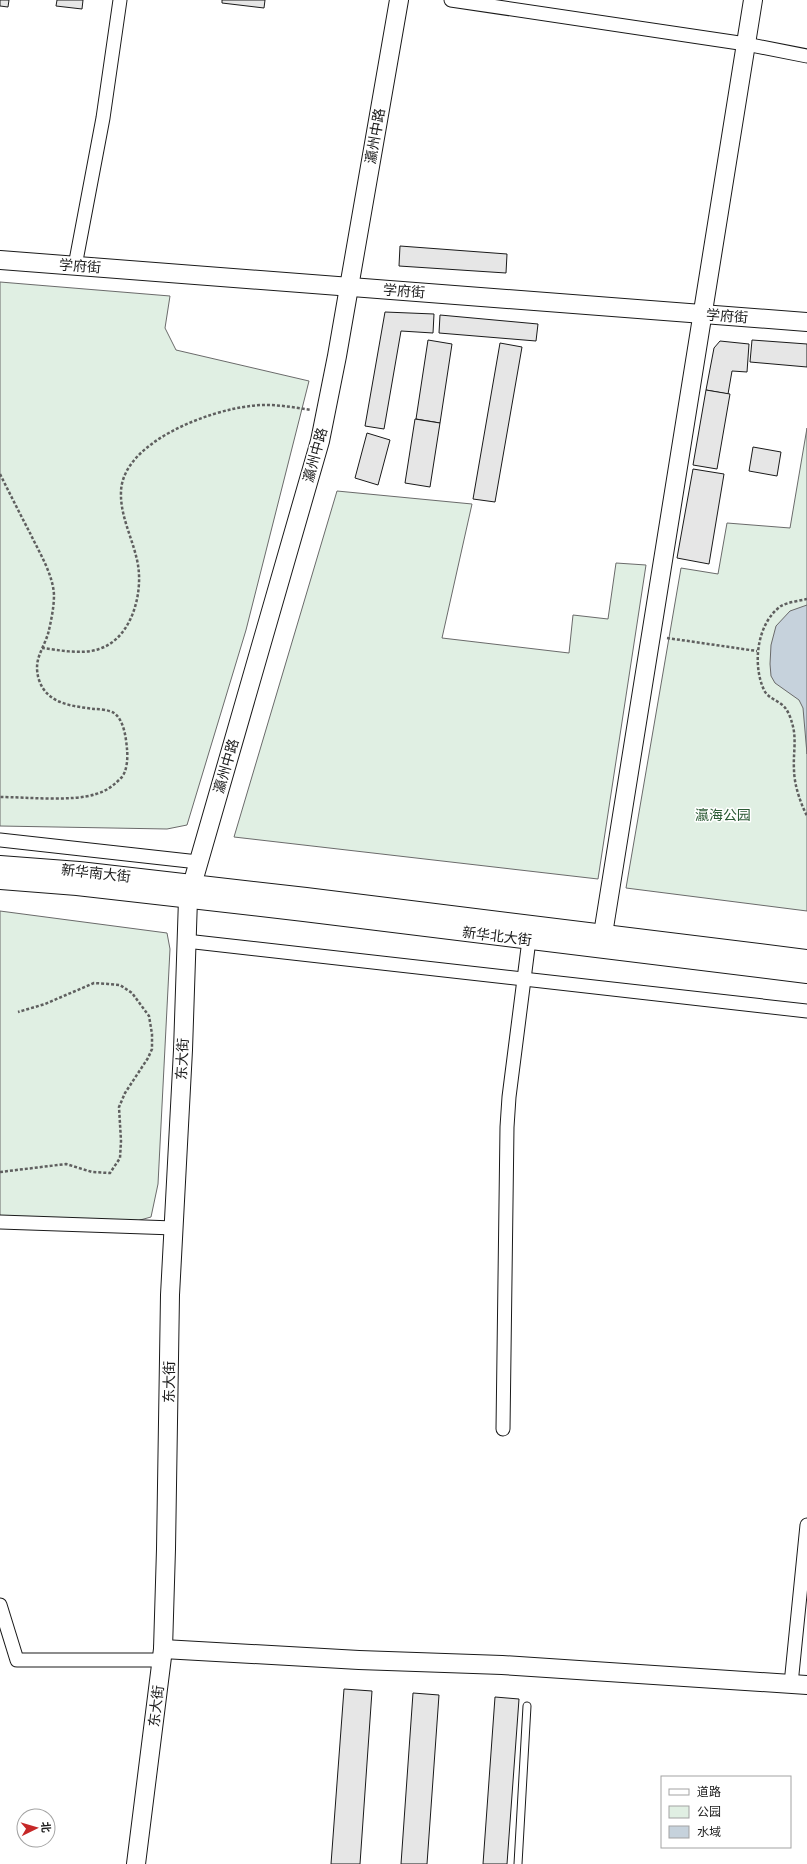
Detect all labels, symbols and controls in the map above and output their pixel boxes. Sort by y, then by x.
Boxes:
street label: 瀛州中路 [361,107,389,165]
street label: 学府街 [58,256,102,276]
street label: 学府街 [382,281,426,301]
street label: 学府街 [705,306,749,326]
street label: 瀛州中路 [299,426,331,484]
street label: 瀛州中路 [210,737,242,795]
park label: 瀛海公园 [695,806,751,824]
street label: 新华南大街 [60,860,132,886]
street label: 新华北大街 [461,923,533,949]
street label: 东大街 [172,1038,192,1080]
street label: 东大街 [160,1361,178,1403]
street label: 东大街 [145,1684,167,1728]
legend [661,1776,791,1848]
text: 道路 [697,1784,721,1799]
text: 公园 [697,1804,721,1819]
north arrow [16,1808,56,1848]
text: 北 [39,1821,53,1833]
text: 水域 [697,1824,721,1839]

